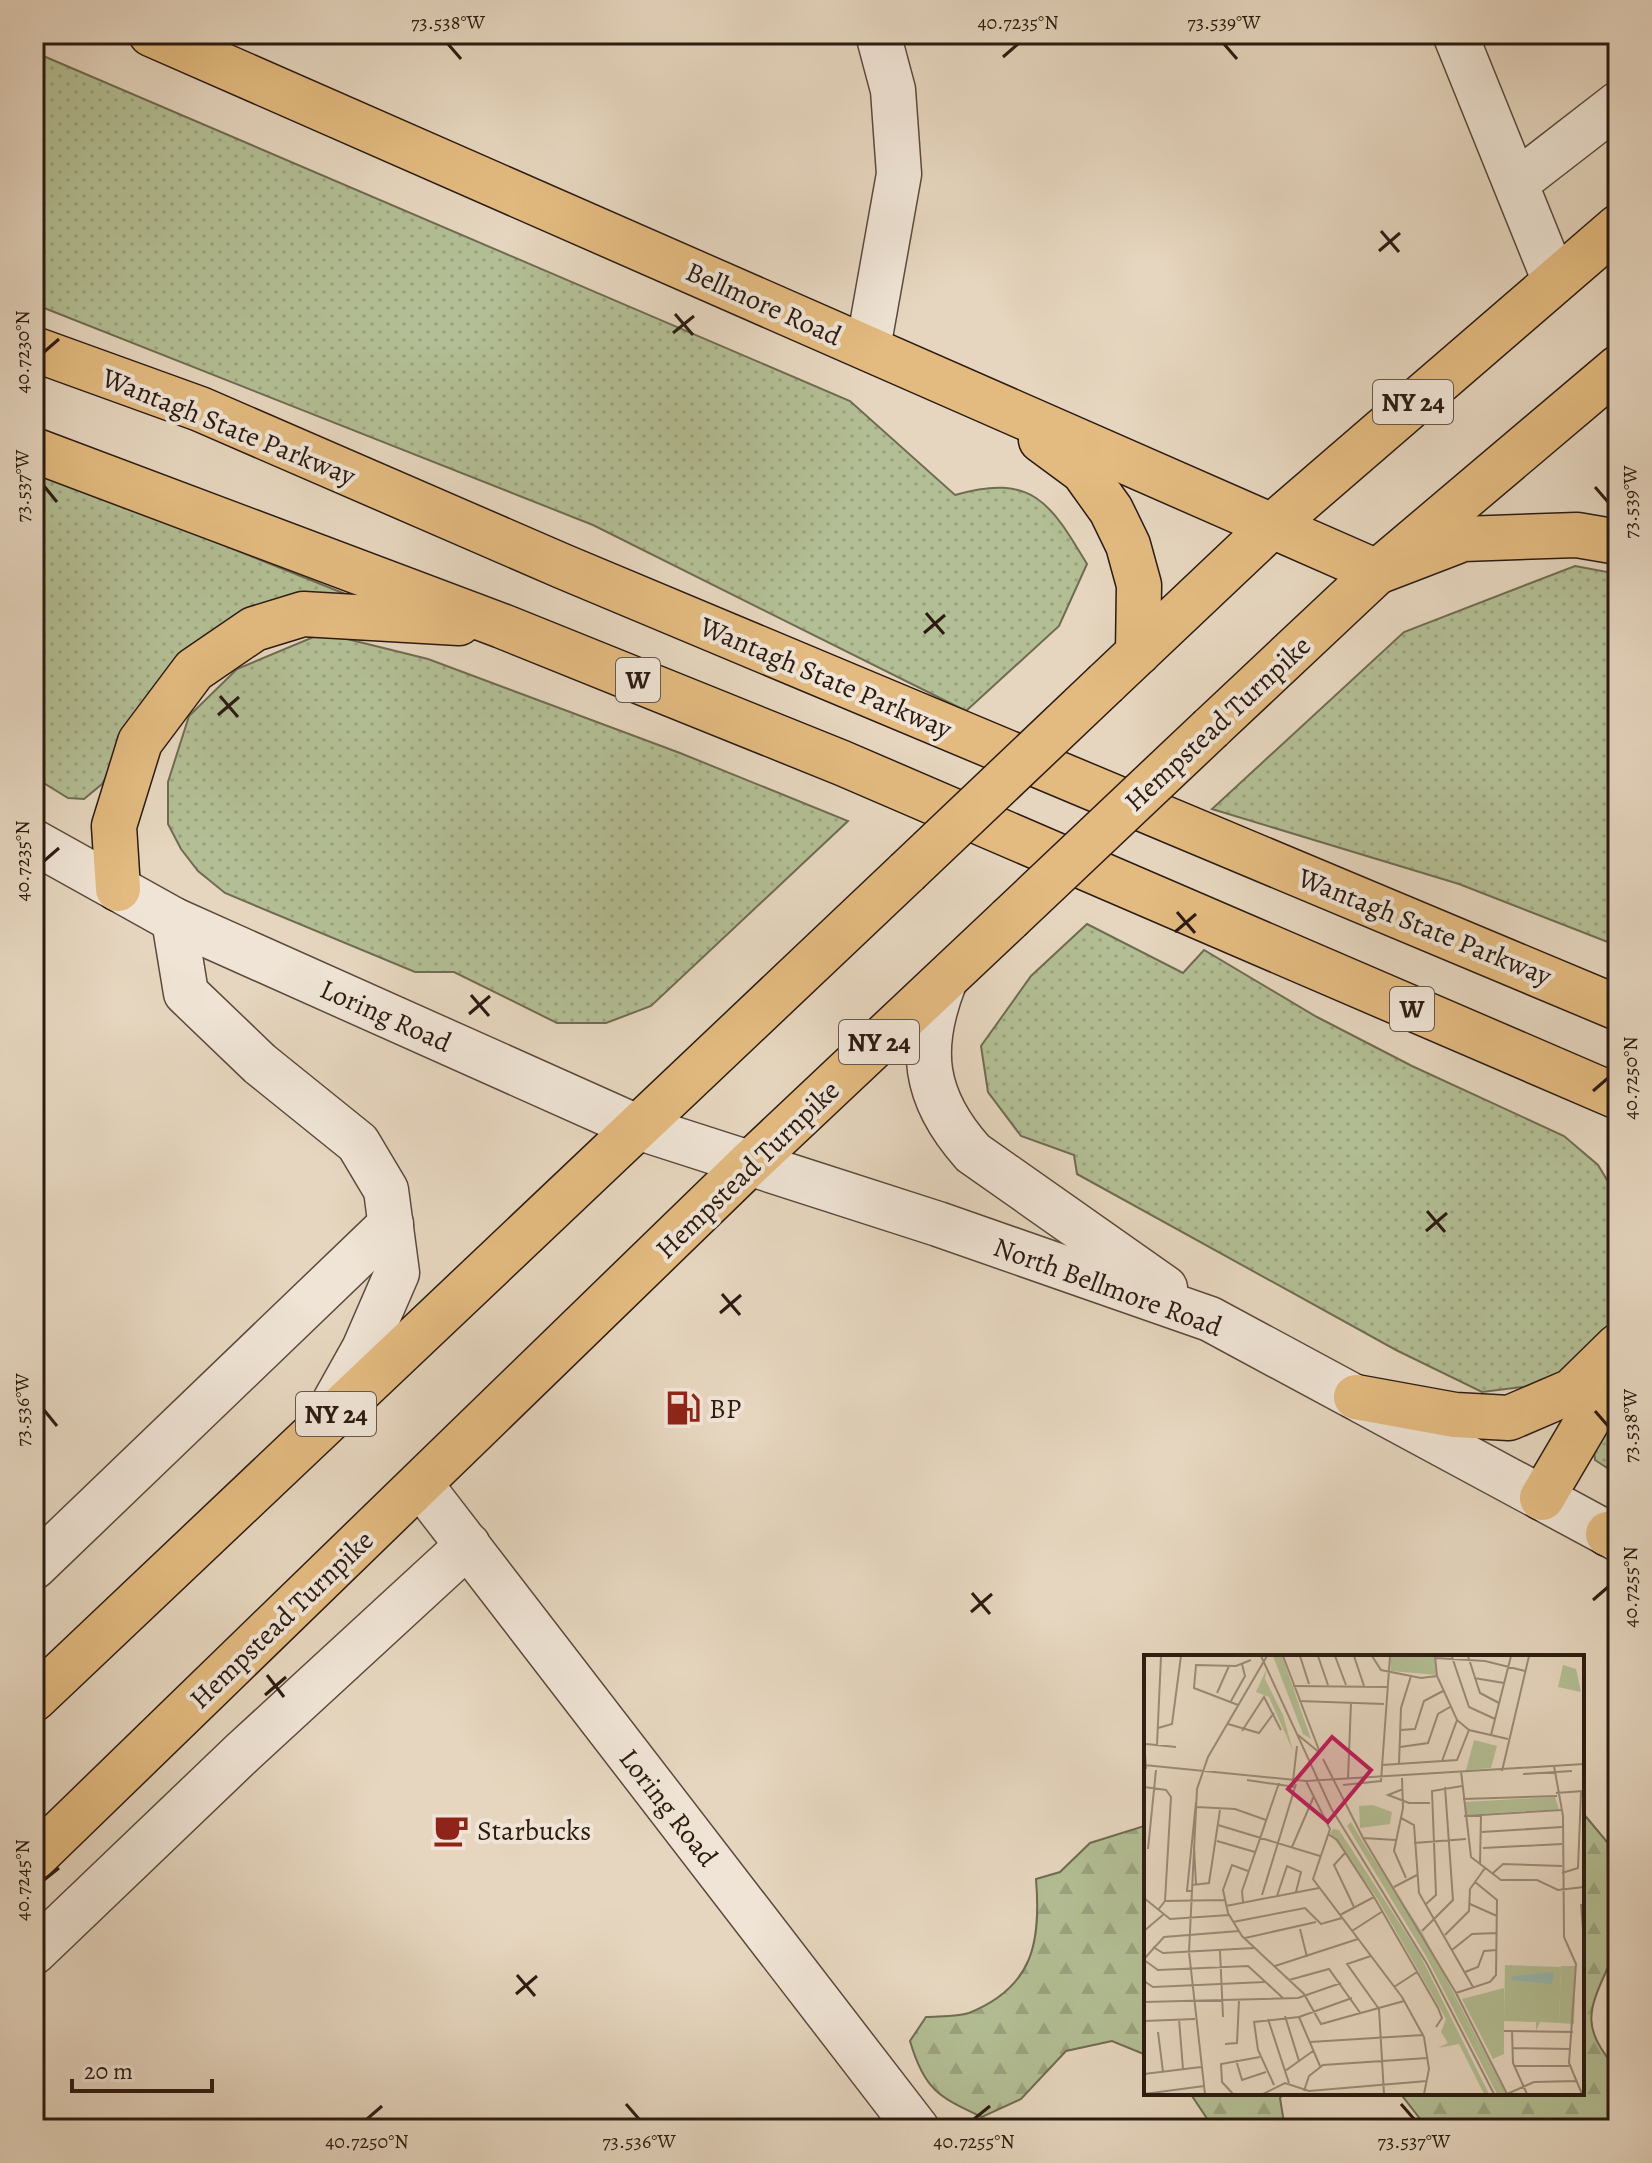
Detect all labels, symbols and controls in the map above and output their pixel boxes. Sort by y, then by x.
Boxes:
text: 73.538°W [411,9,485,36]
text: 40.7235°N [977,9,1059,36]
text: 73.539°W [1187,9,1261,36]
street label: Bellmore Road [680,253,848,356]
text: 40.7230°N [9,310,36,394]
street label: Wantagh State Parkway [95,358,362,495]
road number: NY 24 [1373,380,1453,424]
text: 73.537°W [9,449,36,522]
text: 73.539°W [1617,465,1644,539]
street label: Wantagh State Parkway [693,607,958,748]
street label: Hempstead Turnpike [1116,627,1319,820]
road number: W [616,658,660,702]
text: 40.7235°N [9,820,36,902]
street label: Wantagh State Parkway [1291,858,1558,995]
street label: Loring Road [314,970,458,1062]
road number: W [1390,987,1434,1031]
road number: NY 24 [839,1020,919,1064]
text: 40.7250°N [1617,1036,1644,1120]
street label: Hempstead Turnpike [647,1072,848,1267]
street label: North Bellmore Road [988,1228,1228,1346]
text: 73.536°W [9,1373,36,1447]
fuel station icon: BP [664,1389,702,1427]
text: 73.538°W [1617,1389,1644,1463]
place label: BP [709,1390,741,1428]
road number: NY 24 [296,1392,376,1436]
street label: Hempstead Turnpike [181,1522,382,1717]
text: 40.7255°N [1617,1546,1644,1628]
inset map [1144,1655,1584,2095]
street label: Loring Road [610,1741,727,1875]
cafe icon: Starbucks [432,1811,470,1849]
place label: Starbucks [477,1812,591,1850]
text: 40.7245°N [9,1839,36,1921]
scale bar [72,2043,212,2093]
text: 20 m [84,2055,133,2087]
text: 40.7250°N [325,2128,409,2155]
text: 73.536°W [602,2128,676,2155]
text: 40.7255°N [933,2128,1015,2155]
text: 73.537°W [1378,2128,1451,2155]

